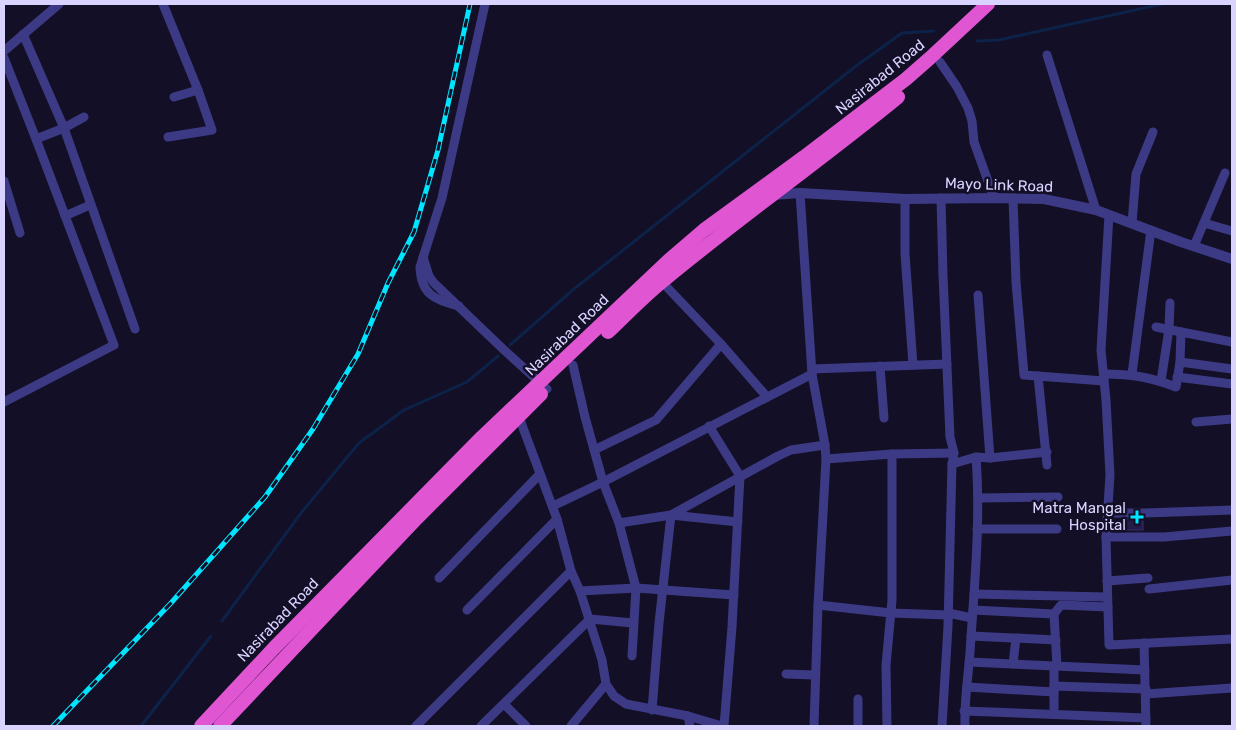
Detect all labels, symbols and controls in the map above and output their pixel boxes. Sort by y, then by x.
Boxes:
street label: Nasirabad Road [832,36,928,118]
street label: Mayo Link Road [945,174,1053,196]
street label: Nasirabad Road [521,291,613,379]
place label: Matra Mangal Hospital [1032,499,1126,534]
marker: Matra Mangal Hospital [1130,510,1144,524]
street label: Nasirabad Road [234,574,322,666]

